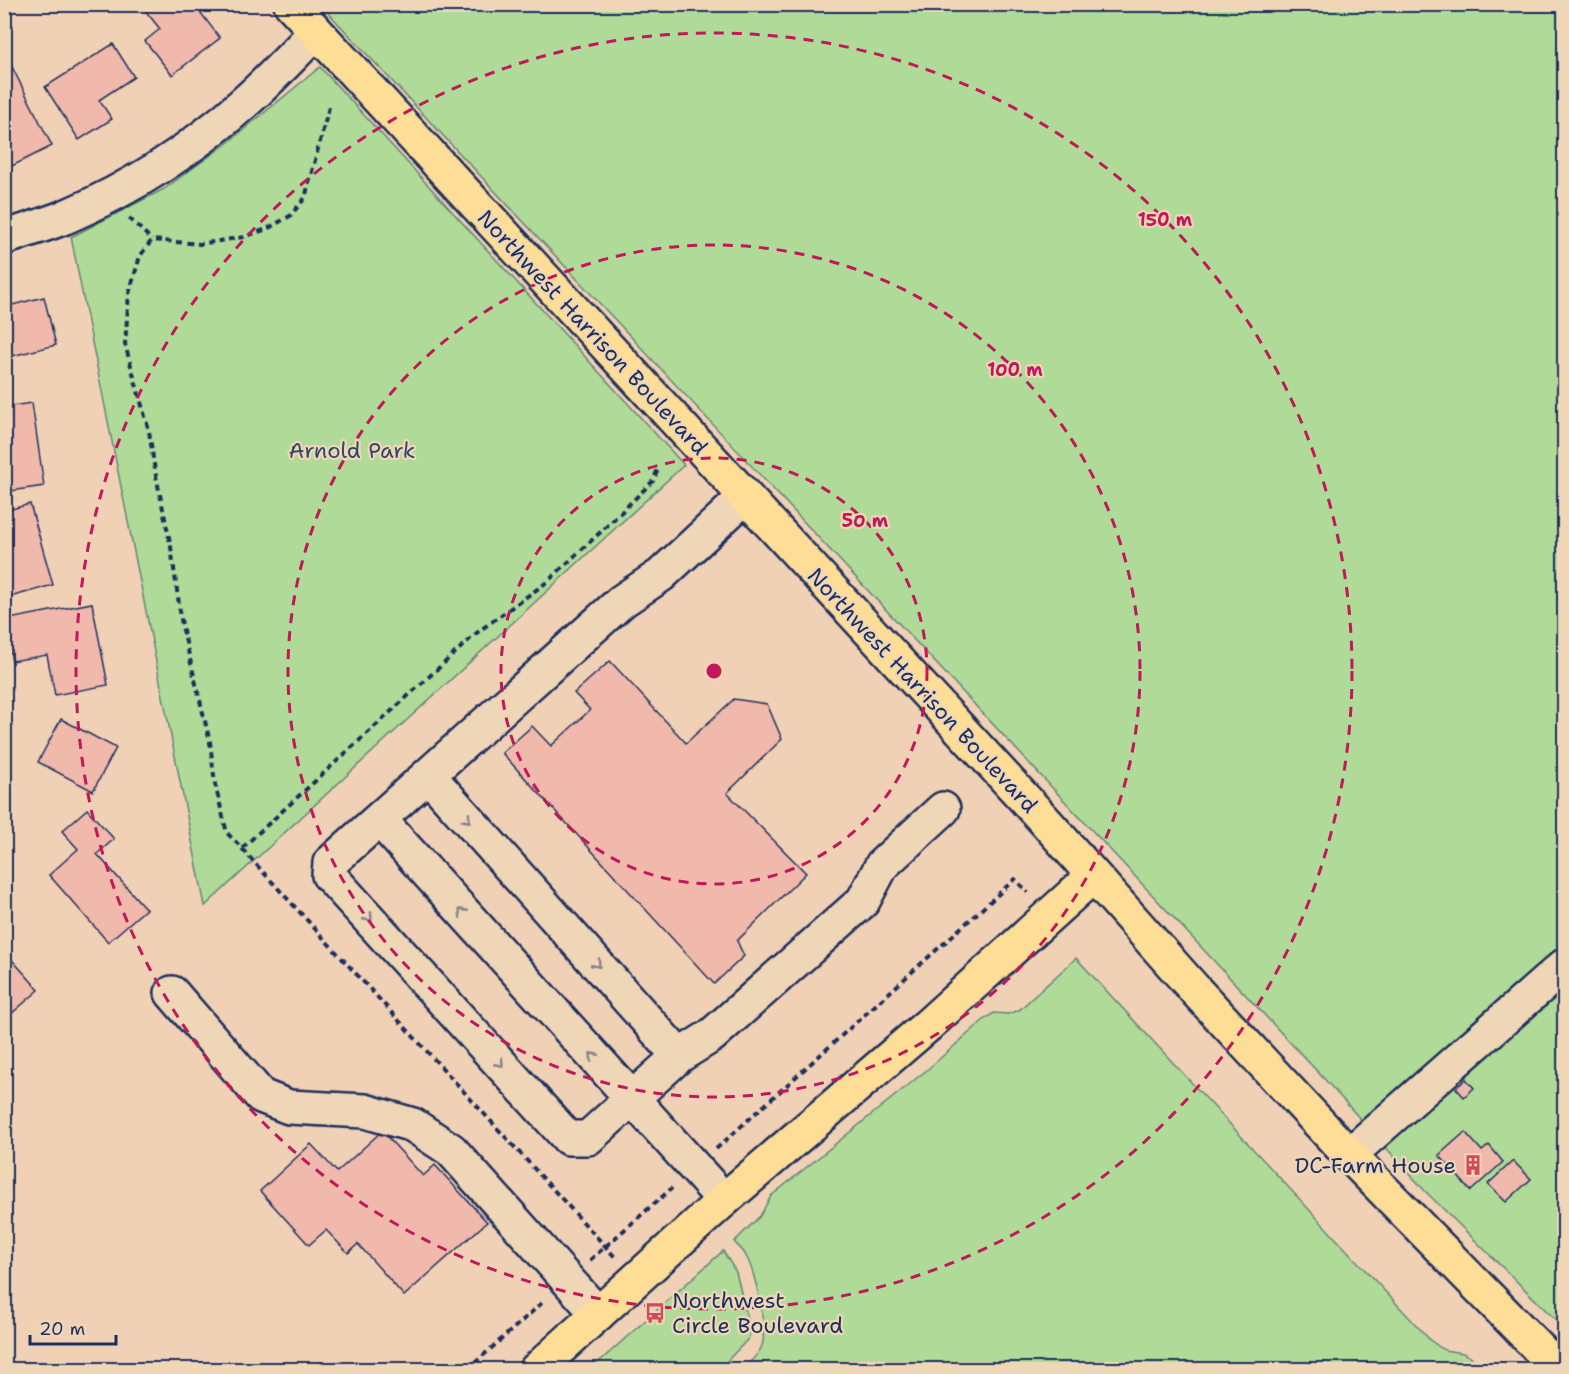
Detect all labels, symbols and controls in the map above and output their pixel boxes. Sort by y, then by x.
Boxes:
street label: Northwest Harrison Boulevard [471,203,714,461]
text: 150 m [1138,208,1193,232]
text: 100 m [987,358,1043,382]
park label: Arnold Park [289,436,415,465]
text: 50 m [842,509,889,533]
street label: Northwest Harrison Boulevard [801,561,1044,819]
centre of rings [704,661,724,681]
one-way arrow [460,812,471,823]
one-way arrow [458,908,469,918]
one-way arrow [362,912,373,922]
one-way arrow [590,957,601,968]
one-way arrow [589,1053,600,1063]
one-way arrow [493,1056,504,1067]
place label: DC-Farm House [1295,1151,1456,1180]
building icon: DC-Farm House [1461,1153,1485,1177]
place label: Northwest Circle Boulevard [672,1286,843,1340]
bus stop icon: Northwest Circle Boulevard [643,1301,667,1325]
scale bar [30,1308,116,1346]
text: 20 m [39,1317,85,1341]

